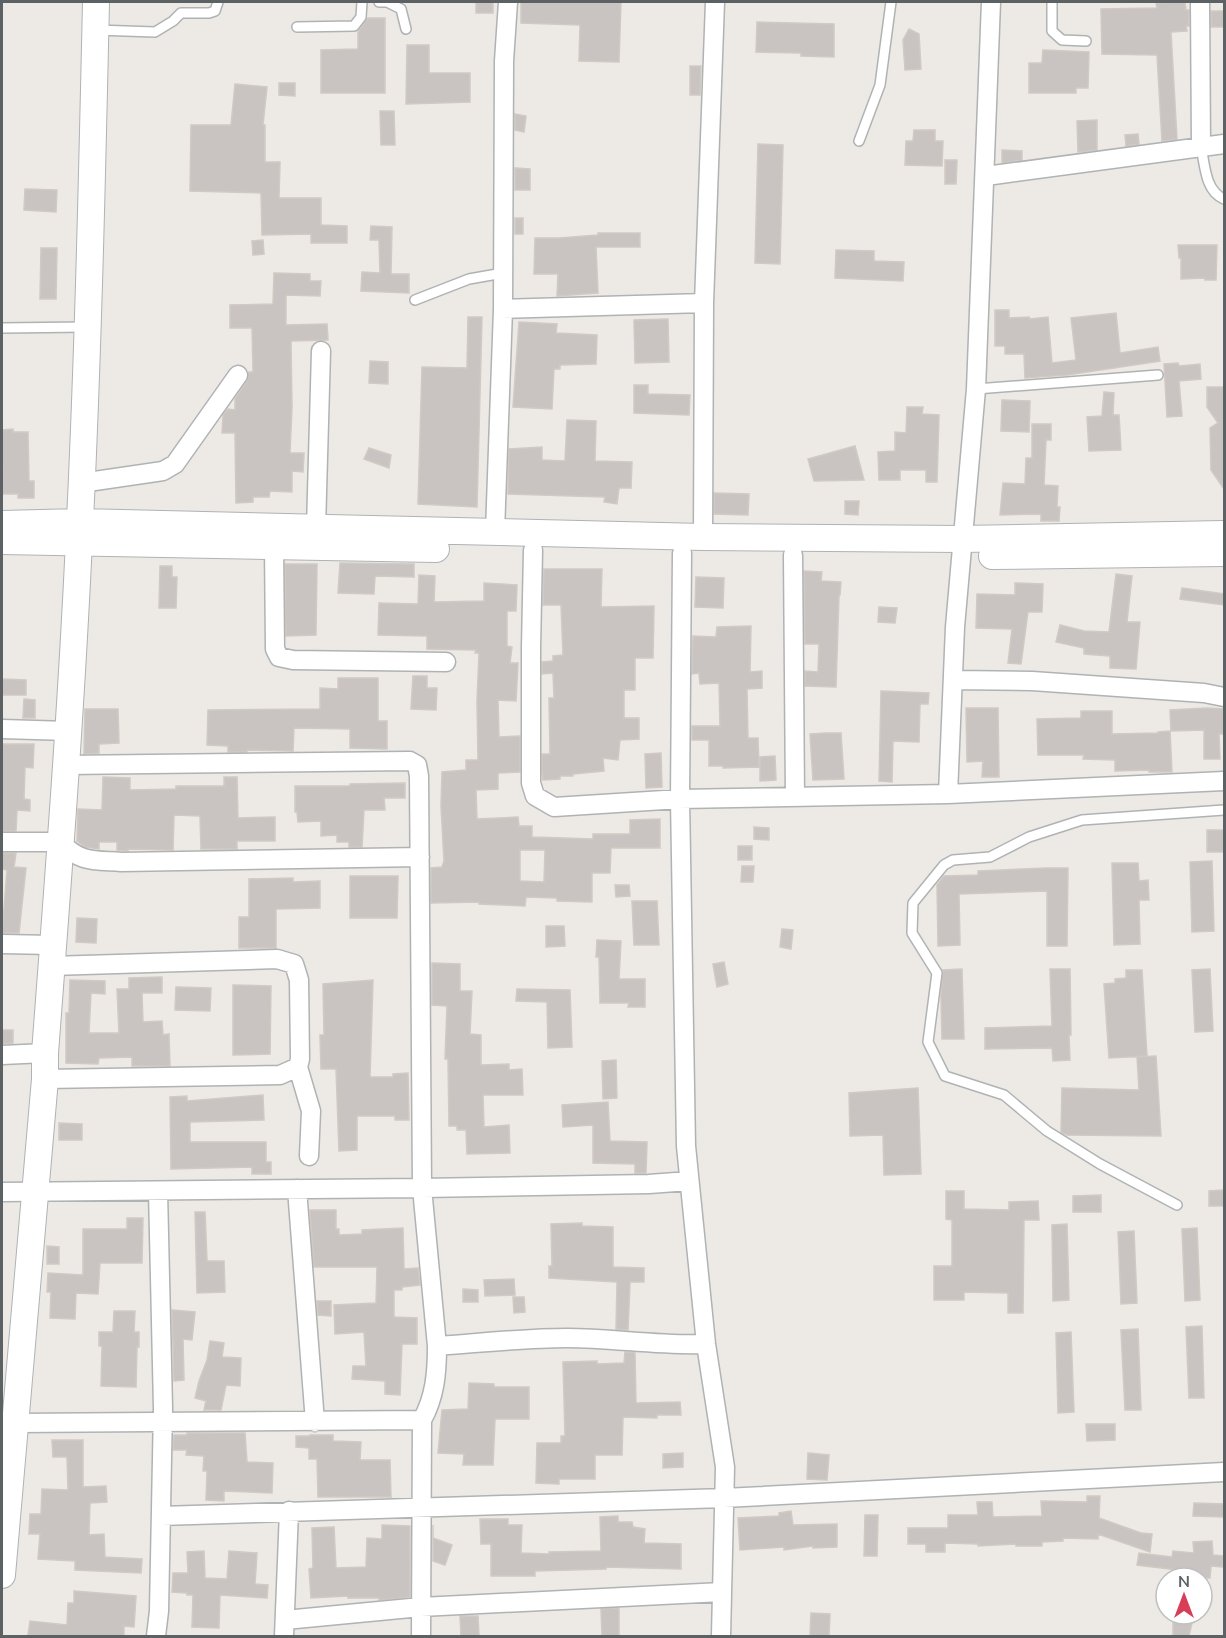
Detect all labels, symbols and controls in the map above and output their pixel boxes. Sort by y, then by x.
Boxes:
north arrow [1154,1566,1214,1626]
text: N [1178,1571,1190,1593]

